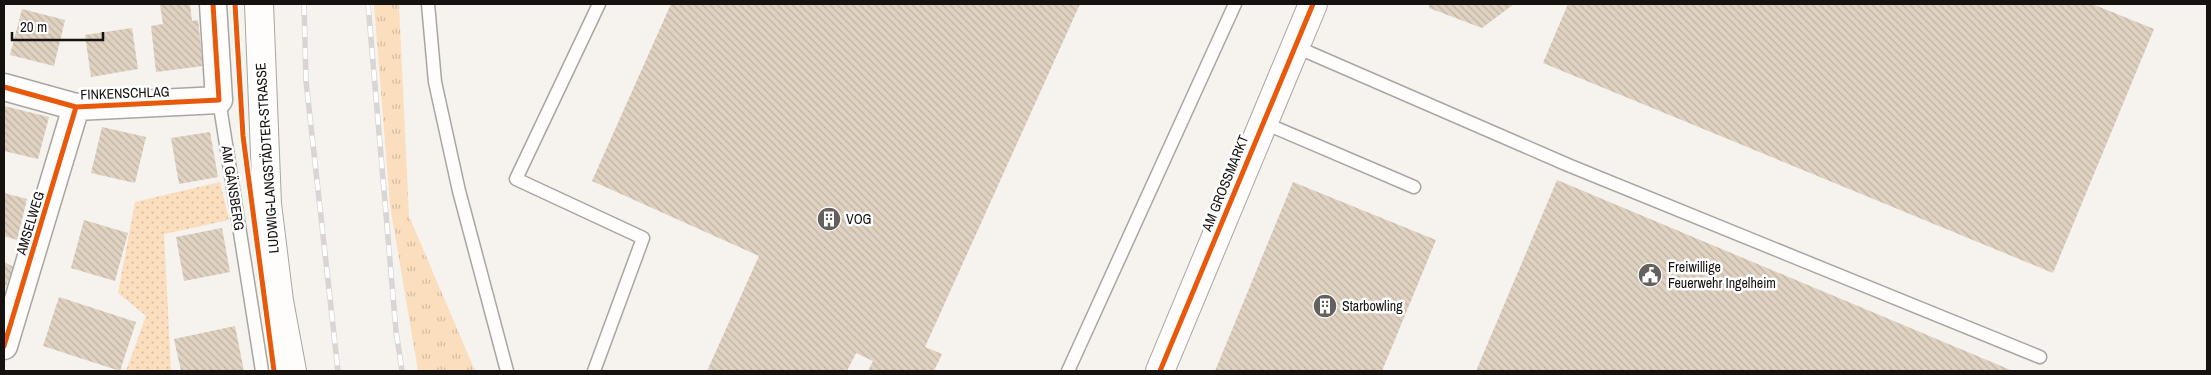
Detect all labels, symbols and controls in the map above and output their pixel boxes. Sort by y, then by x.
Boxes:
scale bar [12,10,104,42]
text: 20 m [20,16,47,37]
street label: LUDWIG-LANGSTÄDTER-STRASSE [251,62,283,254]
street label: FINKENSCHLAG [80,82,170,104]
street label: AM GROSSMARKT [1197,132,1252,235]
street label: AM GÄNSBERG [217,143,249,232]
street label: AMSELWEG [12,189,48,258]
building icon: VOG [816,206,842,232]
place label: VOG [846,210,872,228]
place label: Freiwillige Feuerwehr Ingelheim [1668,258,1776,292]
public building icon: Freiwillige Feuerwehr Ingelheim [1637,262,1663,288]
building icon: Starbowling [1312,293,1338,319]
place label: Starbowling [1342,297,1403,315]

